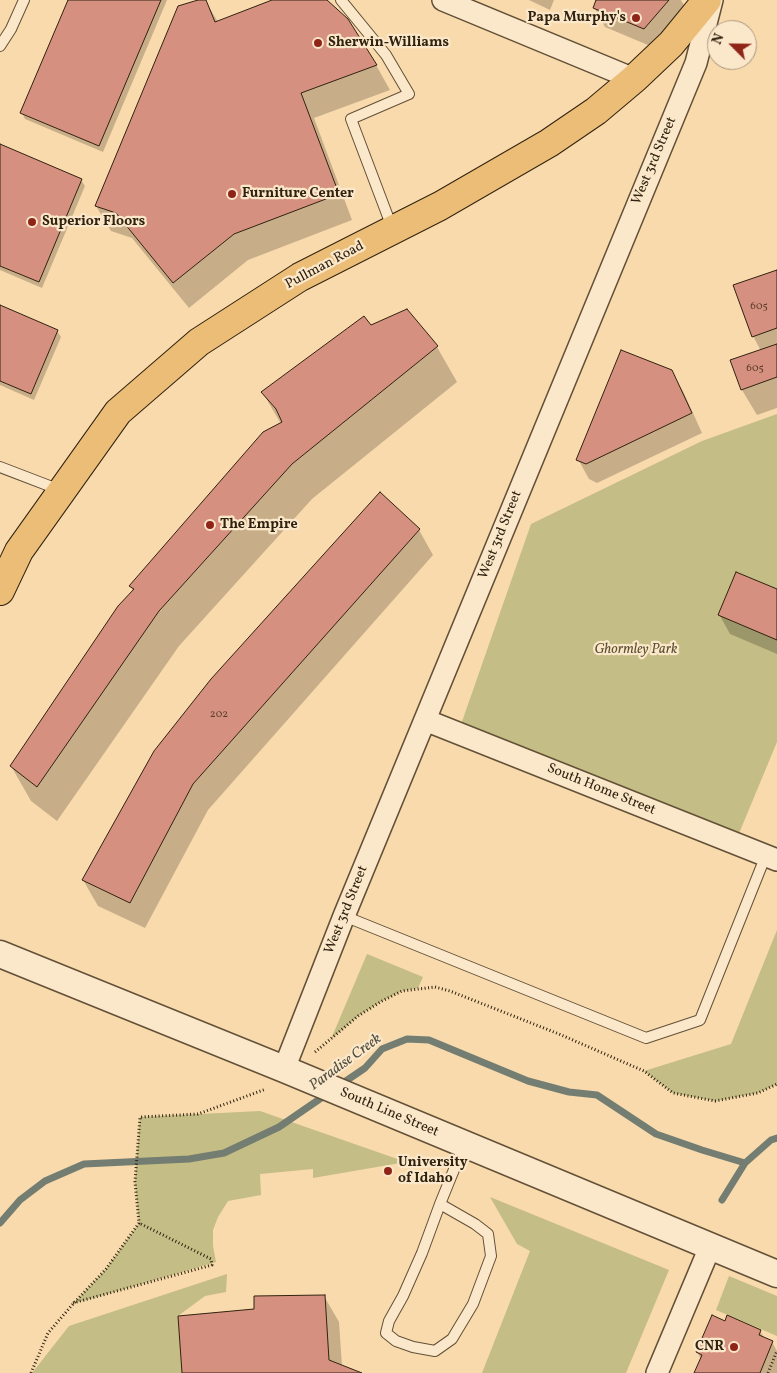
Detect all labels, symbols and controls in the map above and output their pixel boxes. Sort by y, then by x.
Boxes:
place label: Papa Murphy's [527,10,626,26]
marker: Papa Murphy's [630,12,642,24]
north arrow [707,20,757,70]
text: N [708,31,729,48]
place label: Sherwin-Williams [328,35,449,51]
marker: Sherwin-Williams [312,37,324,49]
street label: West 3rd Street [629,115,681,207]
place label: Furniture Center [242,186,354,202]
marker: Furniture Center [226,188,238,200]
place label: Superior Floors [42,214,145,230]
marker: Superior Floors [26,216,38,228]
street label: Pullman Road [283,238,367,294]
house number: 605 [750,300,768,314]
house number: 605 [746,362,764,376]
street label: West 3rd Street [476,488,526,582]
place label: The Empire [220,517,298,533]
marker: The Empire [204,519,216,531]
park label: Ghormley Park [595,642,677,658]
house number: 202 [210,708,228,722]
street label: South Home Street [544,761,658,819]
street label: West 3rd Street [322,863,372,957]
water label: Paradise Creek [306,1031,386,1095]
street label: South Line Street [337,1085,441,1141]
place label: University of Idaho [398,1155,468,1188]
marker: University of Idaho [382,1165,394,1177]
place label: CNR [695,1339,724,1355]
marker: CNR [728,1341,740,1353]

